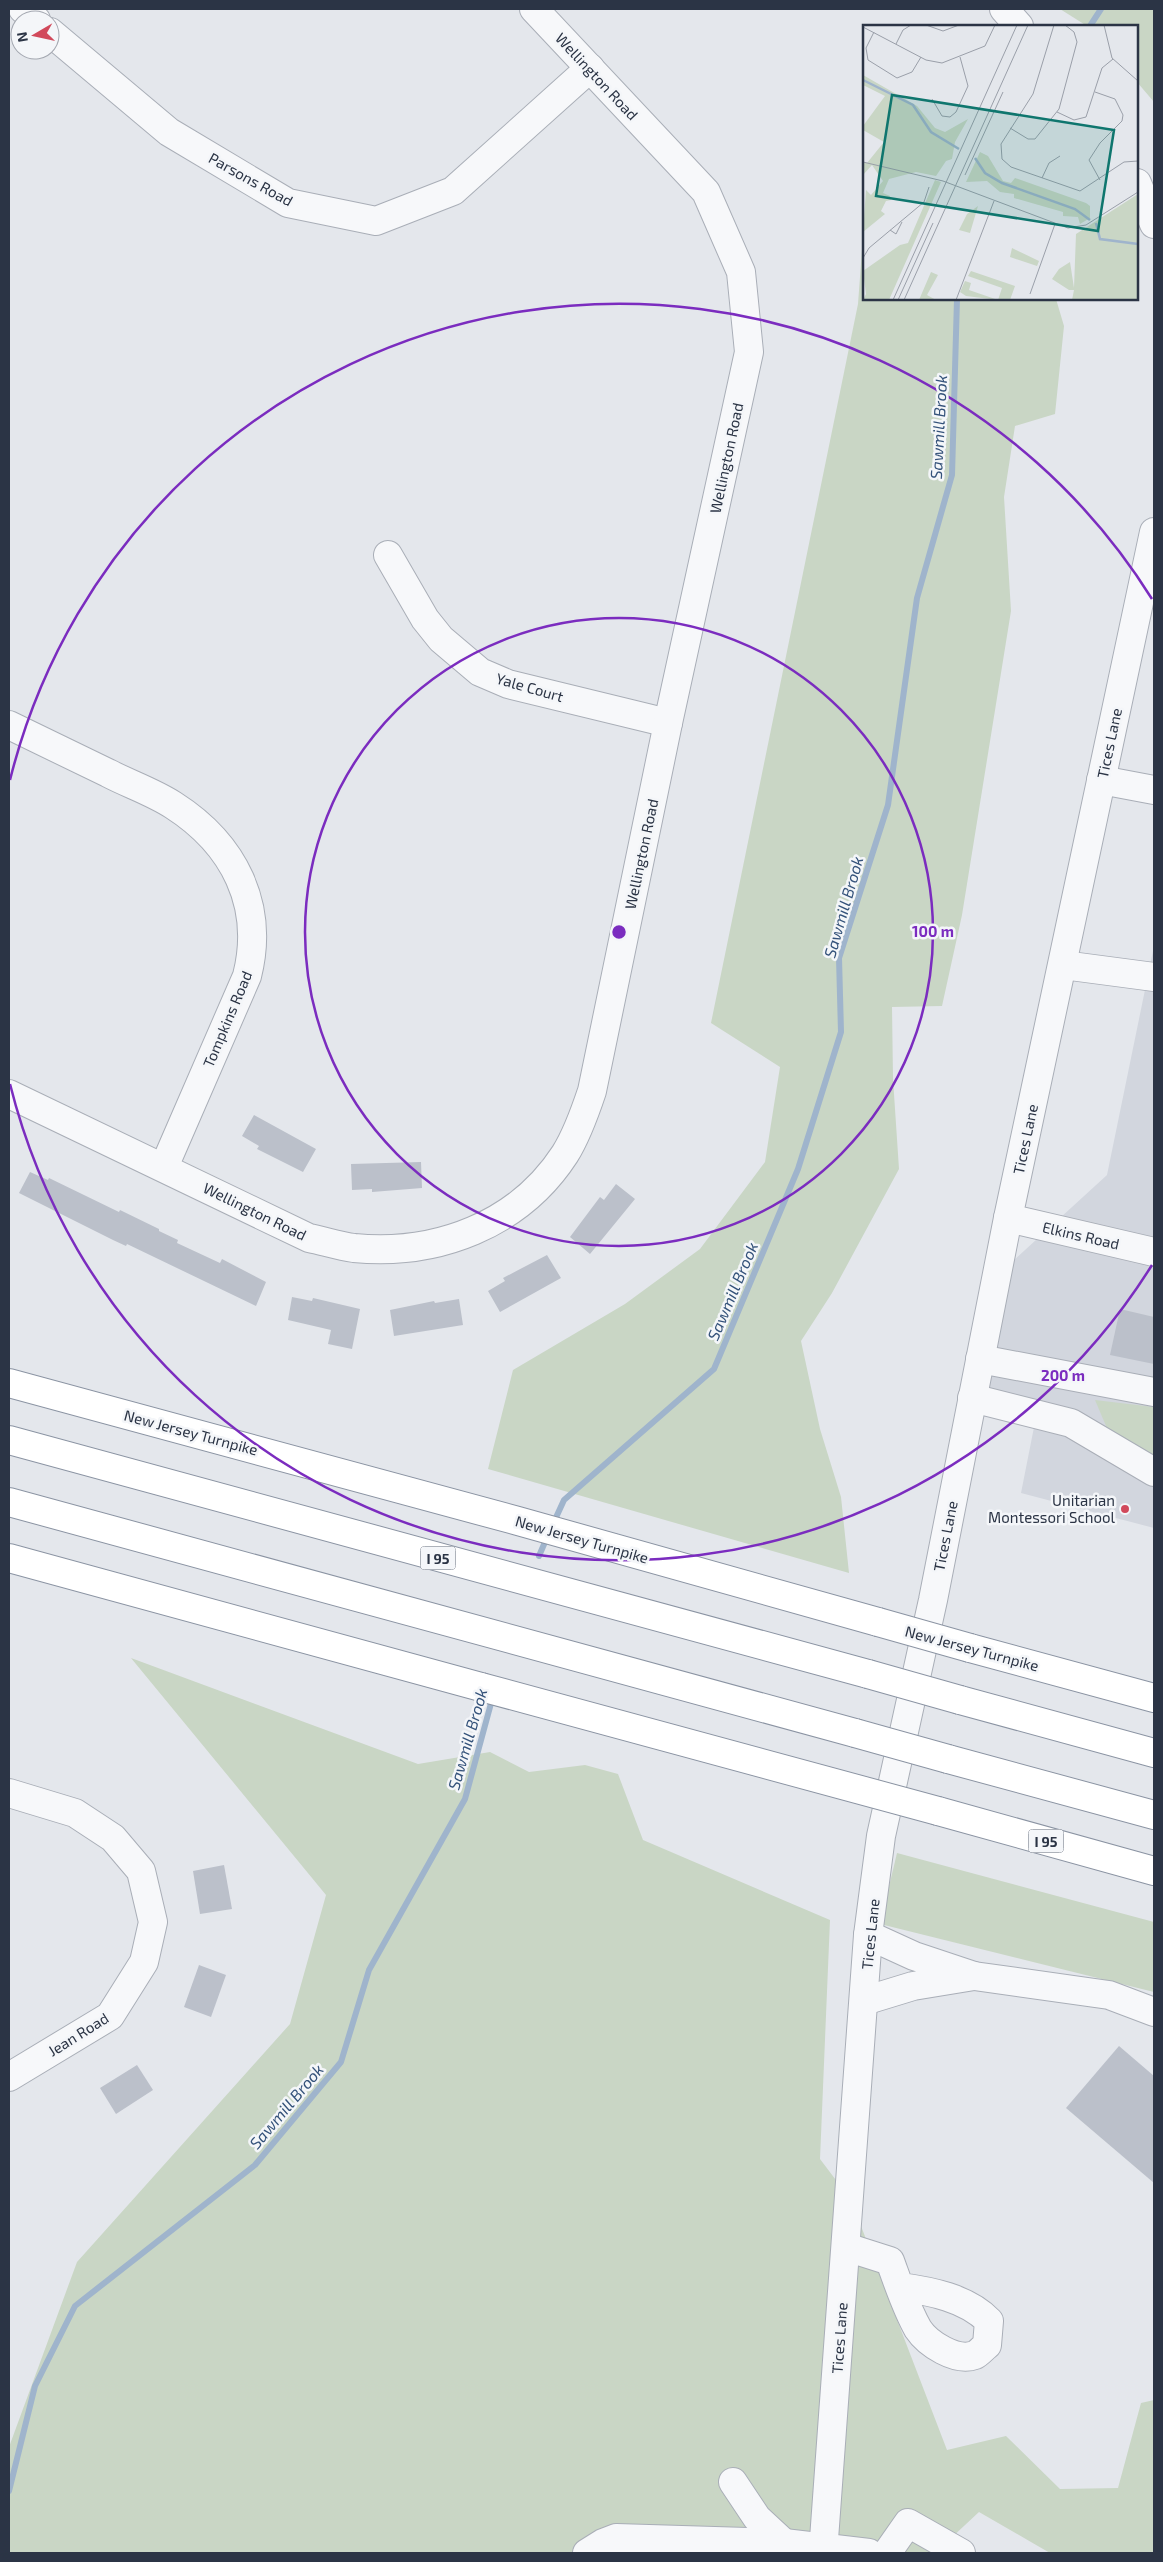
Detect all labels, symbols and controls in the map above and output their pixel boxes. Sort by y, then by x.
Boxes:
north arrow [10,10,60,60]
inset map [863,25,1138,300]
street label: Wellington Road [552,29,642,123]
text: N [12,31,31,43]
street label: Parsons Road [206,148,296,210]
water label: Sawmill Brook [926,374,950,480]
street label: Wellington Road [705,401,747,515]
street label: Yale Court [494,669,566,705]
street label: Tices Lane [1093,706,1125,780]
street label: Wellington Road [620,797,662,911]
water label: Sawmill Brook [819,854,867,960]
text: 100 m [912,922,954,940]
centre of rings [610,923,628,941]
street label: Tompkins Road [199,968,255,1070]
street label: Tices Lane [1009,1102,1041,1176]
street label: Wellington Road [200,1178,310,1244]
street label: Elkins Road [1041,1217,1121,1253]
water label: Sawmill Brook [703,1239,761,1343]
text: 200 m [1041,1366,1085,1384]
street label: New Jersey Turnpike [122,1405,260,1459]
place label: Unitarian Montessori School [988,1491,1116,1526]
street label: Tices Lane [929,1499,961,1573]
marker: Unitarian Montessori School [1119,1503,1131,1515]
street label: New Jersey Turnpike [513,1511,651,1567]
road number: I 95 [420,1546,456,1570]
street label: New Jersey Turnpike [903,1621,1041,1675]
water label: Sawmill Brook [443,1686,491,1792]
road number: I 95 [1028,1830,1064,1852]
street label: Tices Lane [857,1898,883,1970]
street label: Jean Road [44,2008,112,2060]
water label: Sawmill Brook [245,2060,327,2152]
street label: Tices Lane [828,2302,850,2374]

